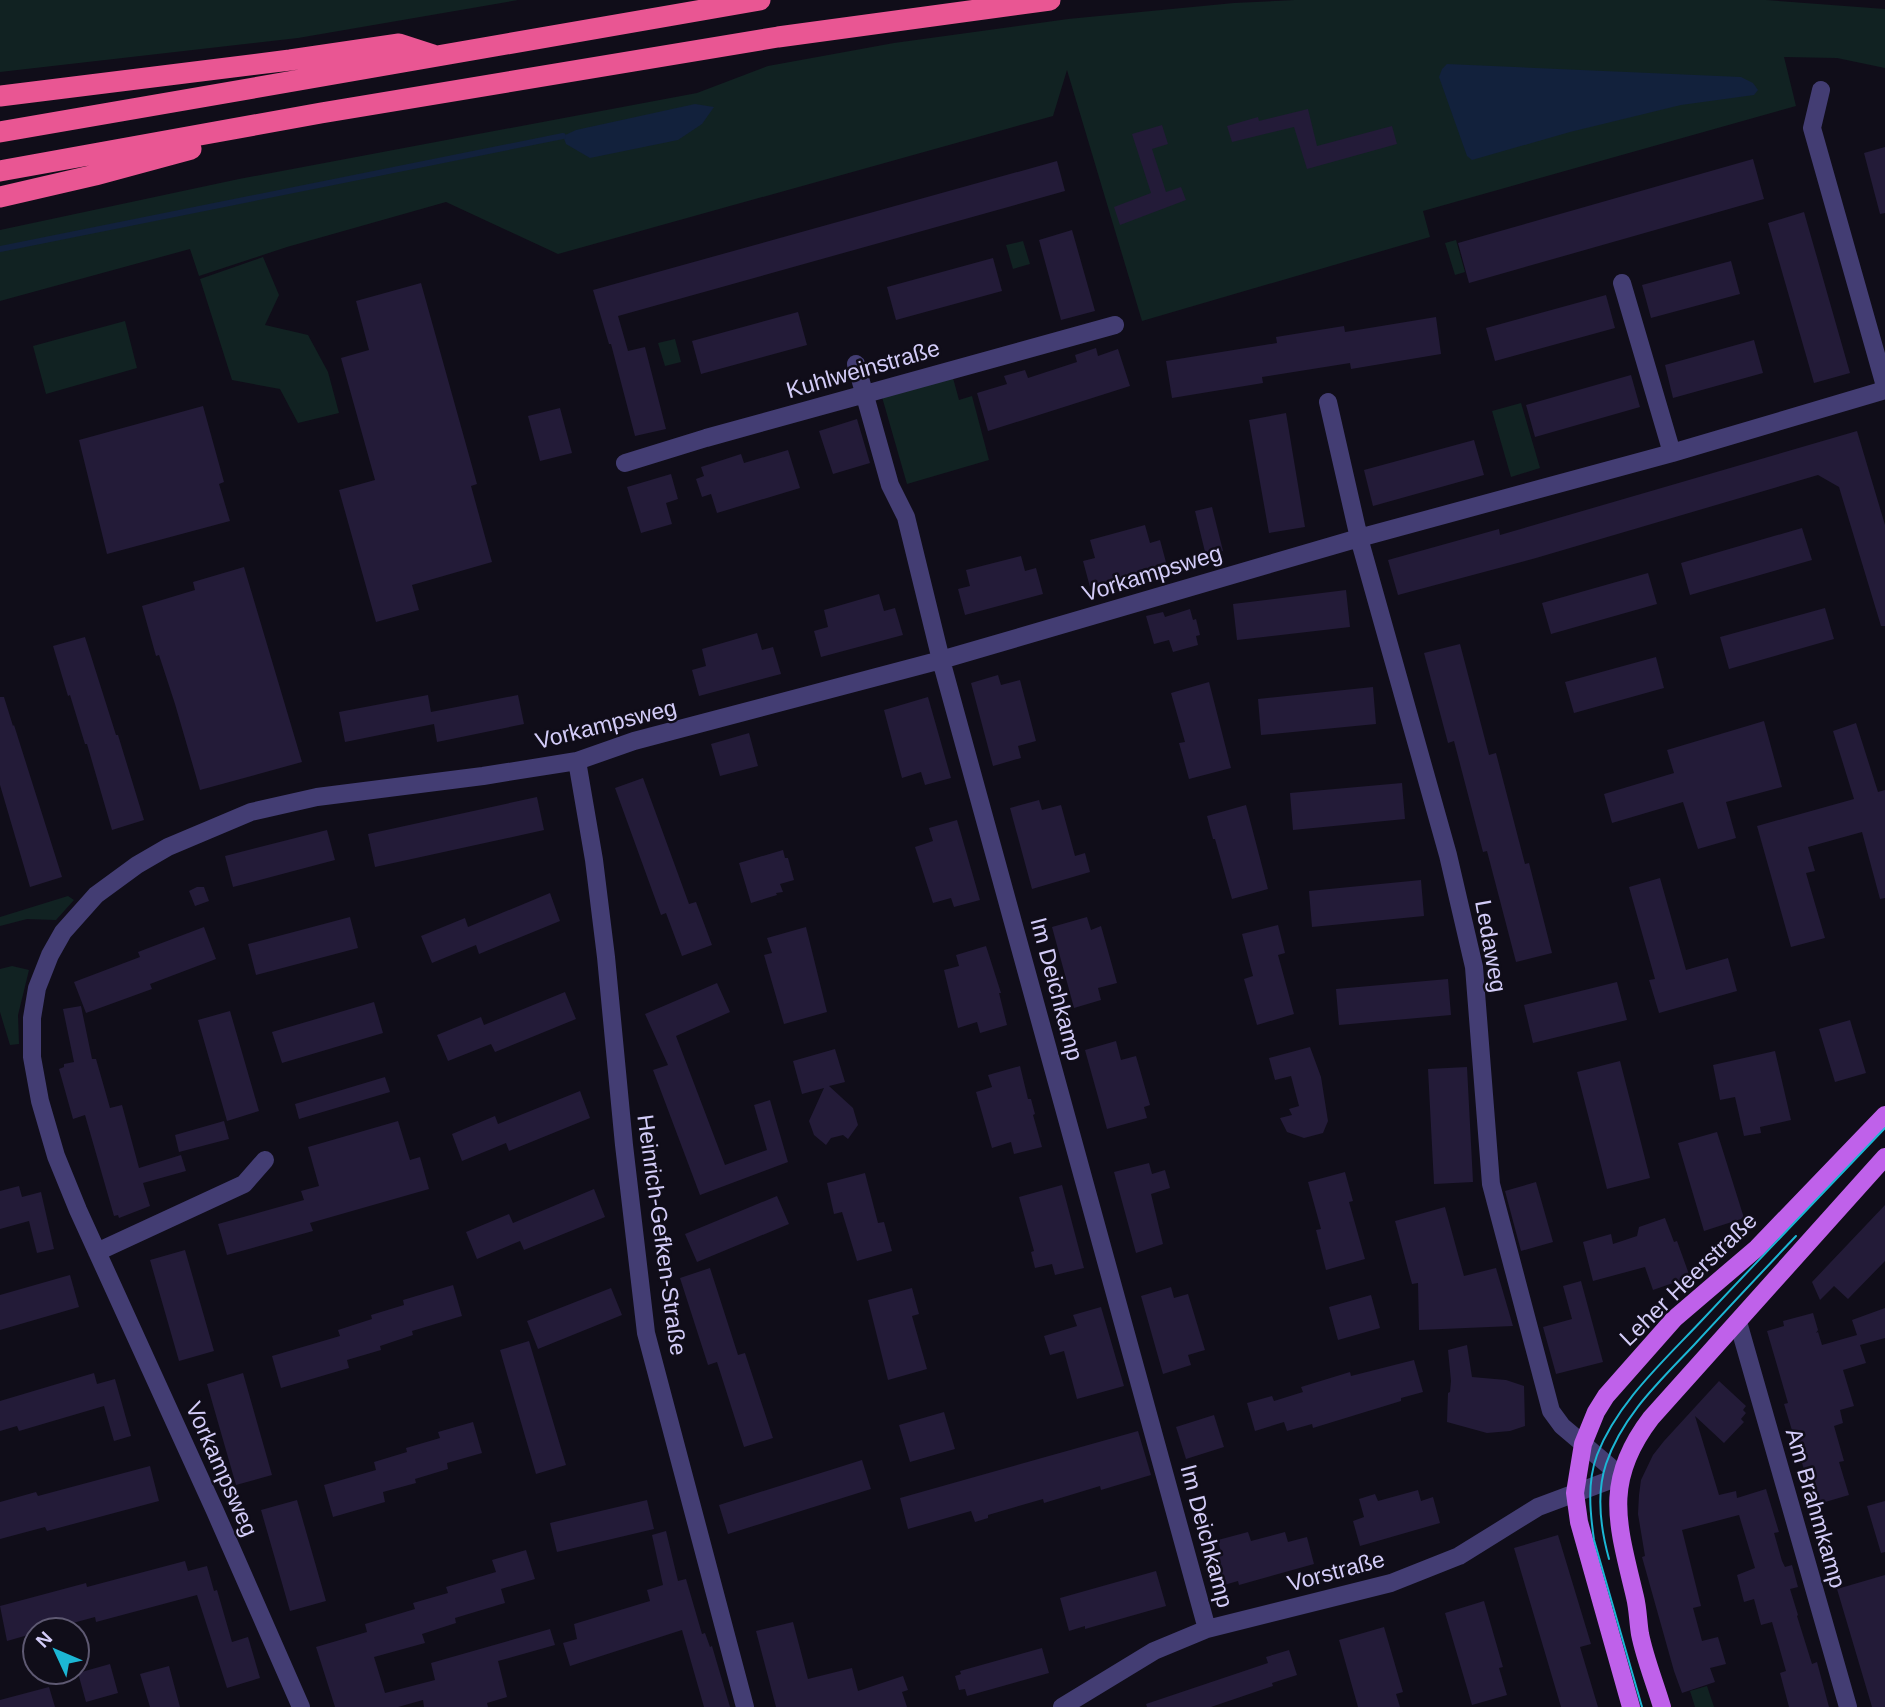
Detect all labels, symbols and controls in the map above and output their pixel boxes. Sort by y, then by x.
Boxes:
street label: Kuhlweinstraße [783,335,943,403]
street label: Vorkampsweg [1079,539,1225,607]
street label: Vorkampsweg [533,694,679,754]
street label: Ledaweg [1470,898,1512,994]
street label: Im Deichkamp [1025,915,1089,1063]
street label: Heinrich-Gefken-Straße [632,1113,692,1357]
street label: Leher Heerstraße [1614,1207,1762,1351]
street label: Vorkampsweg [181,1398,263,1540]
street label: Am Brahmkamp [1781,1425,1851,1591]
street label: Im Deichkamp [1175,1462,1239,1610]
street label: Vorstraße [1284,1546,1388,1596]
north arrow [21,1616,91,1686]
text: N [32,1627,56,1652]

